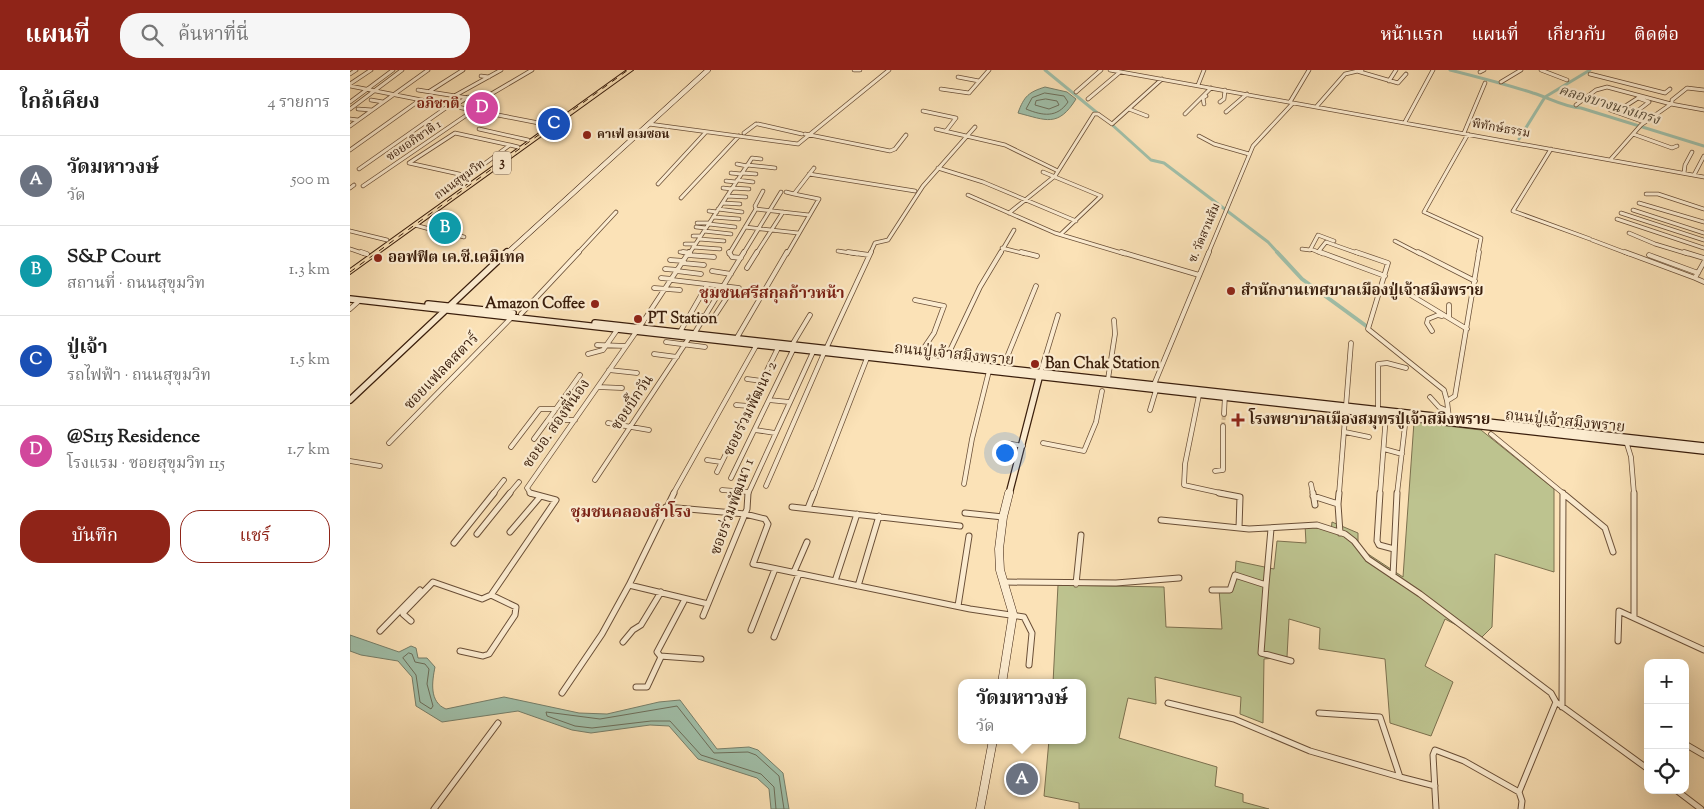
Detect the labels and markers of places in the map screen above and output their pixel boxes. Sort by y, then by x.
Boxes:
pin: D [466,89,498,127]
pin: C [538,105,570,143]
place label: คาเฟ่ อเมซอน [597,126,670,144]
marker: คาเฟ่ อเมซอน [581,129,593,141]
pin: B [429,209,461,247]
place label: ออฟฟิต เค.ซี.เคมิเทค [388,248,525,269]
marker: ออฟฟิต เค.ซี.เคมิเทค [372,252,384,264]
place label: สำนักงานเทศบาลเมืองปู่เจ้าสมิงพราย [1241,281,1484,302]
marker: สำนักงานเทศบาลเมืองปู่เจ้าสมิงพราย [1225,285,1237,297]
place label: Amazon Coffee [485,294,585,315]
marker: Amazon Coffee [589,298,601,310]
place label: PT Station [648,309,718,330]
marker: PT Station [632,313,644,325]
place label: Ban Chak Station [1045,354,1160,375]
marker: Ban Chak Station [1029,358,1041,370]
place label: โรงพยาบาลเมืองสมุทรปู่เจ้าสมิงพราย [1248,408,1490,431]
marker: โรงพยาบาลเมืองสมุทรปู่เจ้าสมิงพราย [1231,413,1245,427]
pin: A [1006,760,1038,798]

